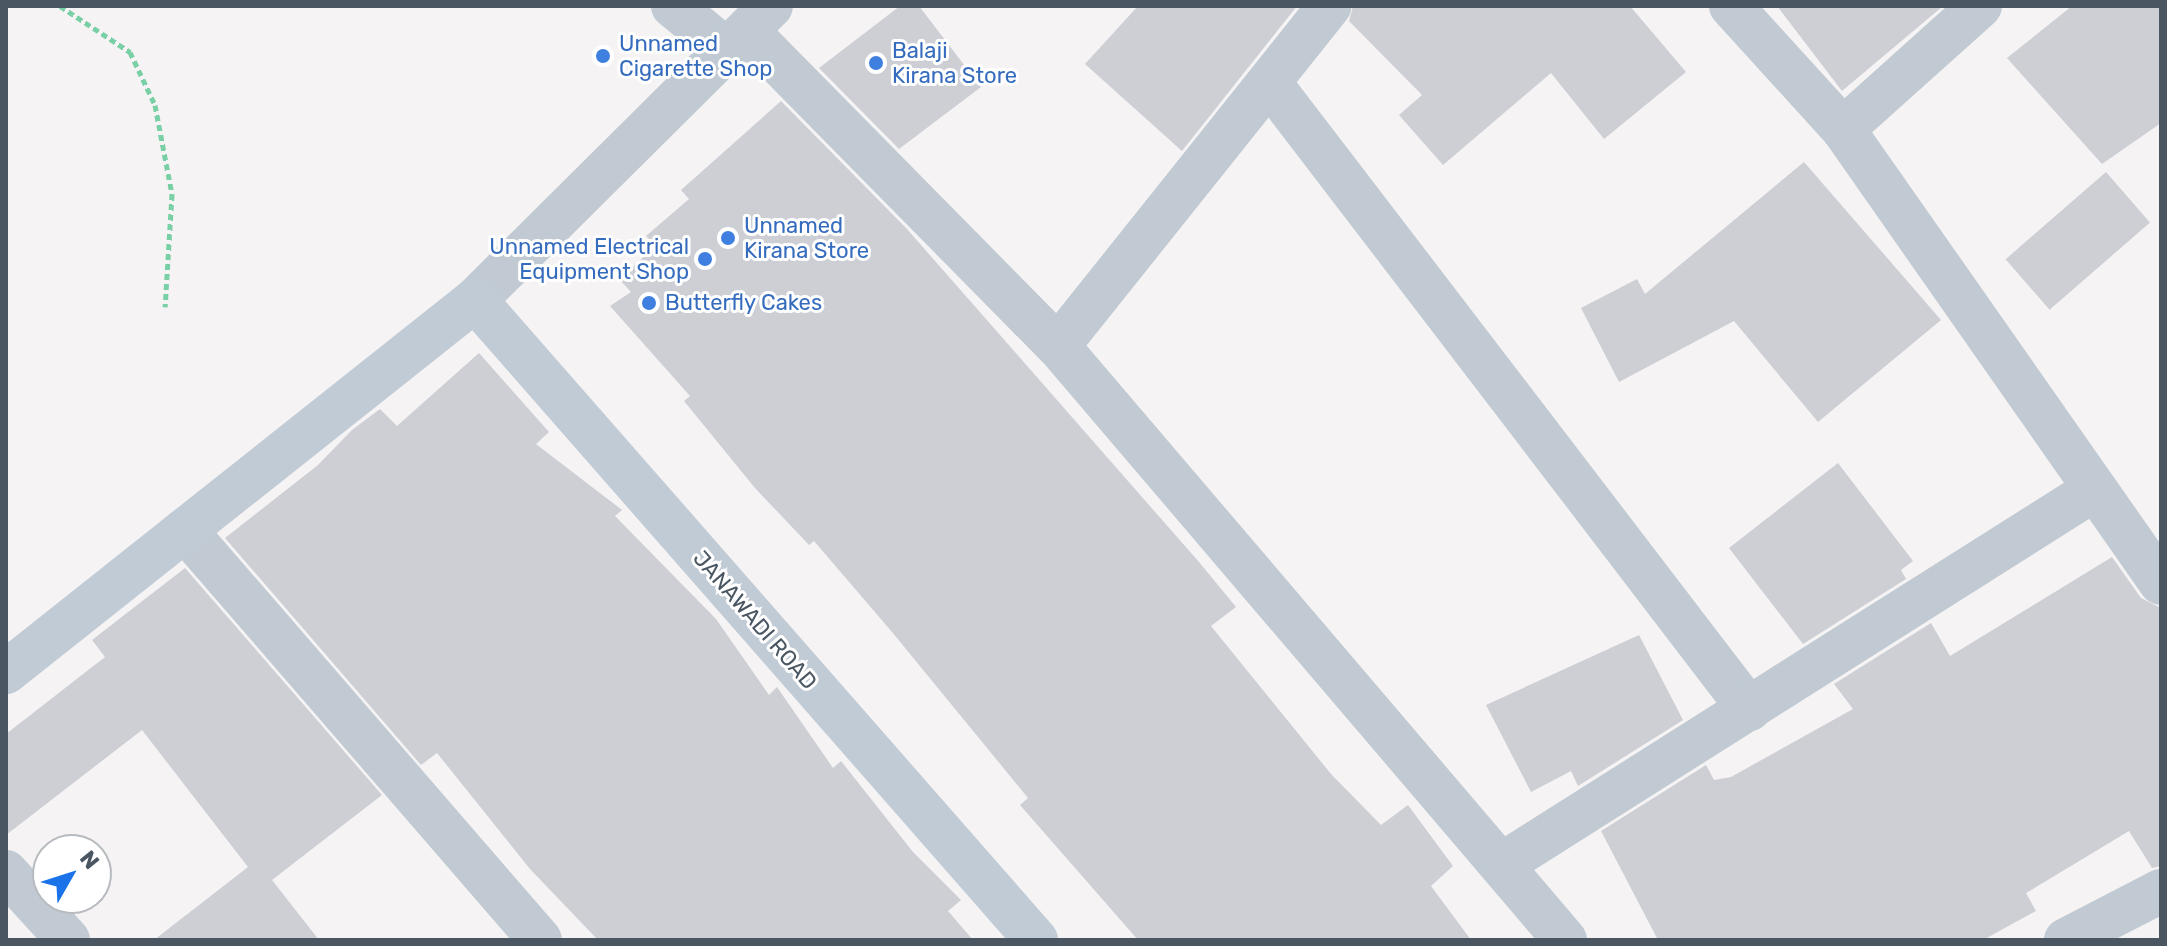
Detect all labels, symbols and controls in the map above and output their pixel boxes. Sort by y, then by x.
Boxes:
place label: Unnamed Cigarette Shop [619,30,772,82]
place label: Balaji Kirana Store [892,37,1017,88]
marker: Unnamed Cigarette Shop [594,47,612,65]
marker: Balaji Kirana Store [867,54,885,72]
place label: Unnamed Kirana Store [744,212,869,264]
marker: Unnamed Kirana Store [719,229,737,247]
place label: Unnamed Electrical Equipment Shop [489,233,689,284]
marker: Unnamed Electrical Equipment Shop [696,250,714,268]
place label: Butterfly Cakes [665,290,823,316]
marker: Butterfly Cakes [640,294,658,312]
street label: JANAWADI ROAD [688,545,822,695]
north arrow [32,834,112,914]
text: N [74,845,105,874]

